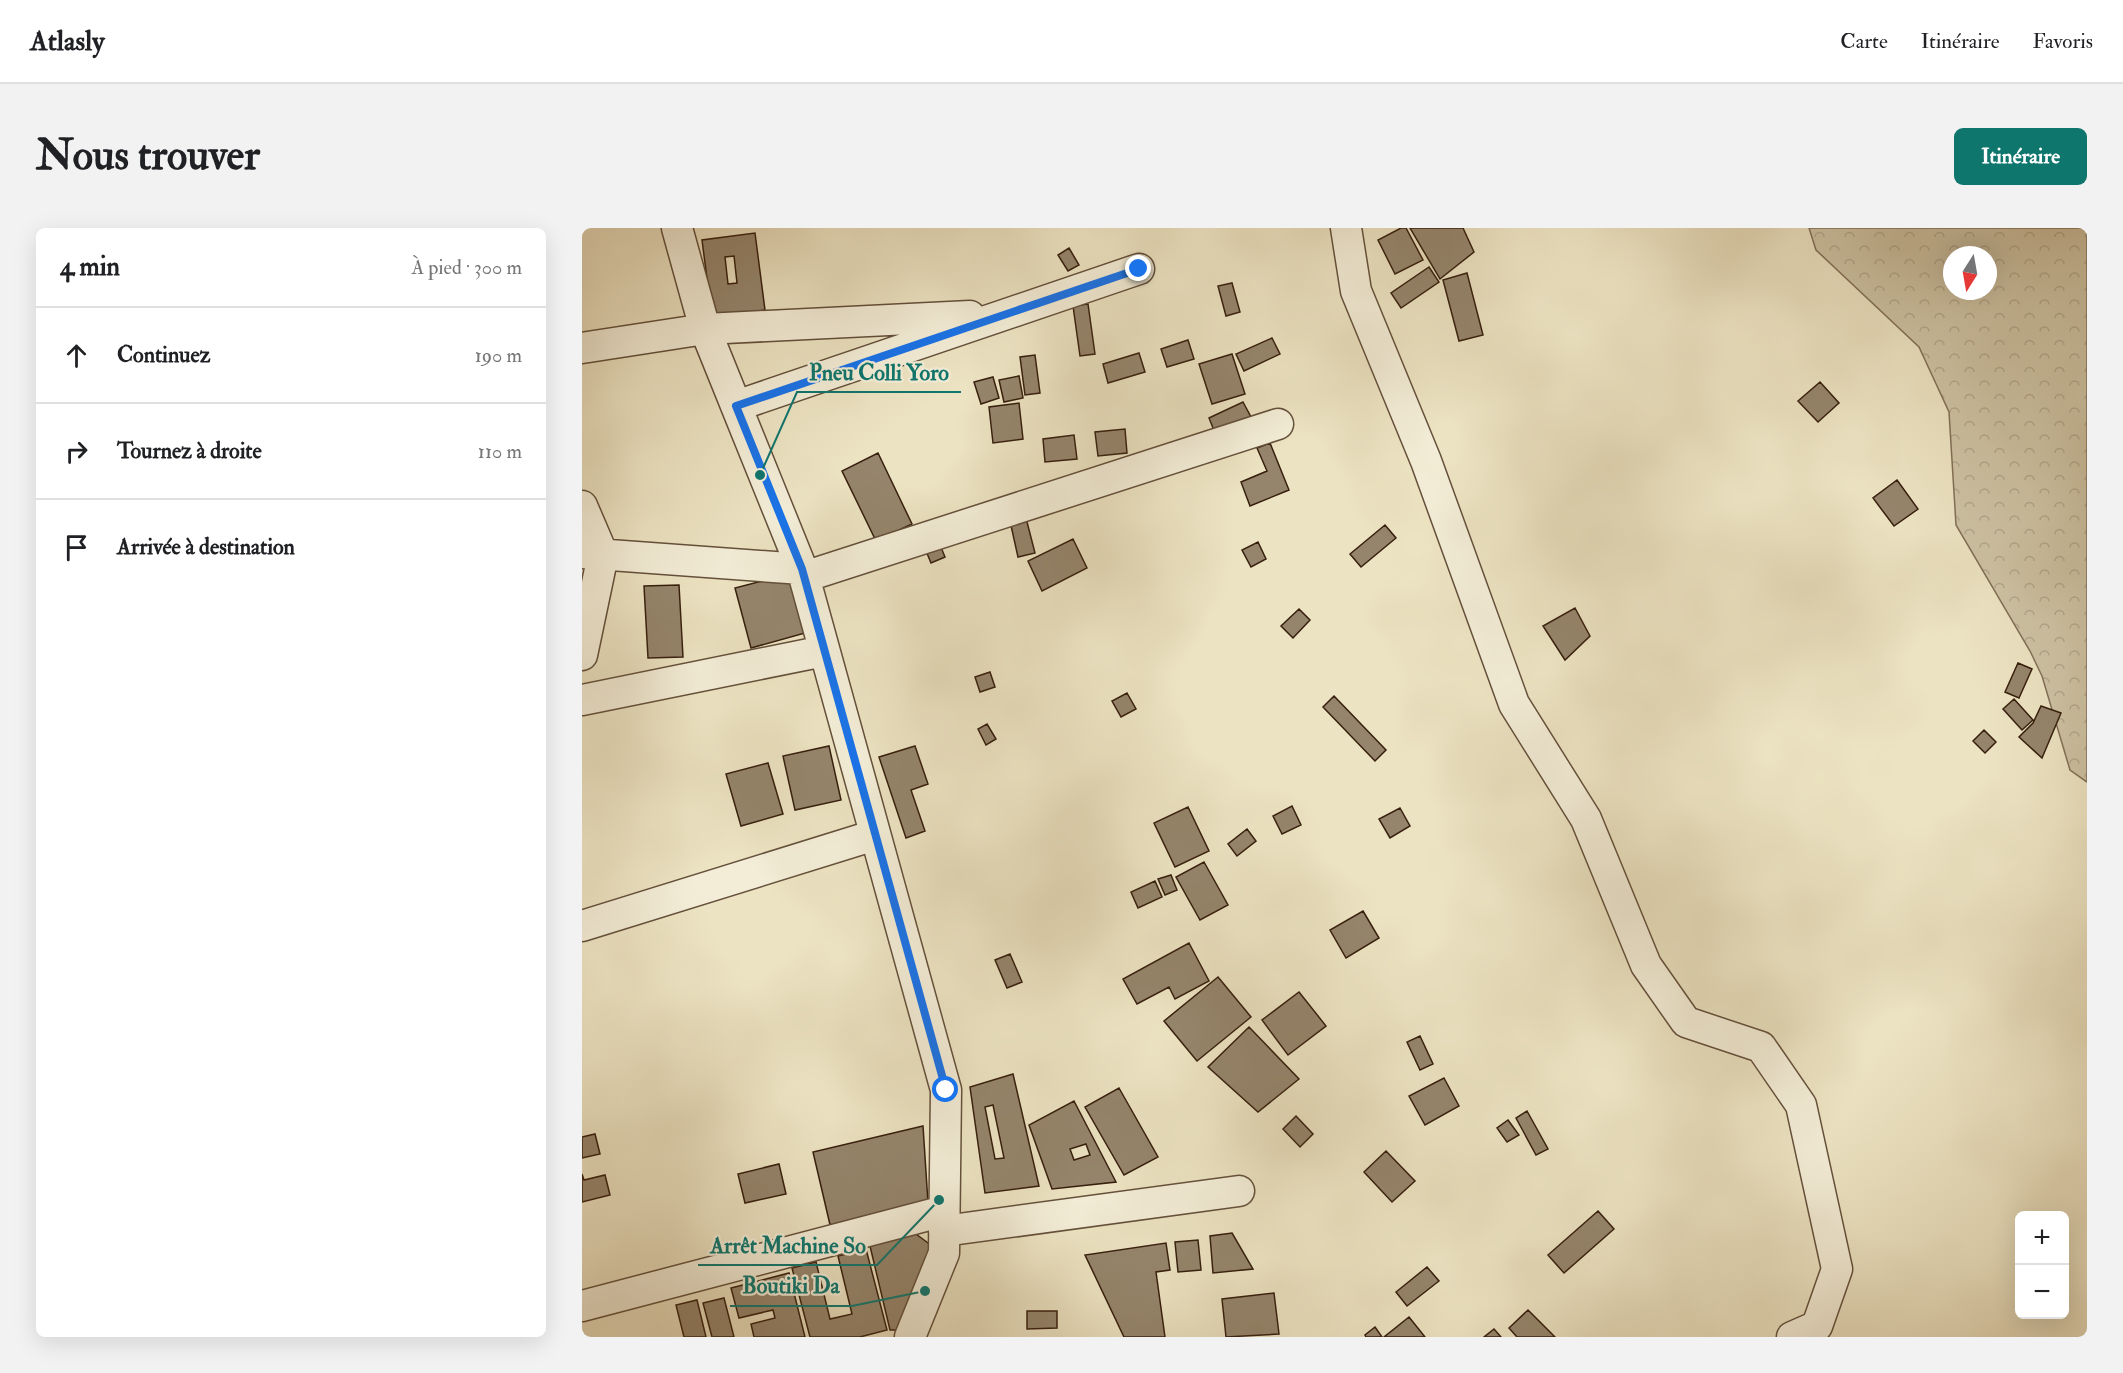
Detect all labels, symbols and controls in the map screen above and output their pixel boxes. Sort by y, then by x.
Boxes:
text: Atlasly [30,24,104,59]
text: Carte [1840,28,1888,55]
text: Itinéraire [1921,28,1999,55]
text: Favoris [2032,28,2093,55]
button: Itinéraire [1954,128,2087,185]
text: Nous trouver [36,130,260,182]
north arrow [1943,246,1997,300]
text: 4 min [60,251,120,283]
text: À pied · 300 m [411,255,522,280]
route end [1125,255,1151,281]
icon: ahead [60,339,93,372]
text: Continuez [117,341,210,369]
text: 190 m [475,343,522,368]
callout: Pneu Colli Yoro [797,352,961,392]
text: Pneu Colli Yoro [809,359,949,387]
icon: right [60,435,93,468]
text: Tournez à droite [117,437,262,465]
text: 110 m [478,439,522,464]
icon: arrive [60,531,93,564]
text: Arrivée à destination [117,533,295,561]
route start [932,1076,958,1102]
map controls [2015,1211,2069,1319]
button: + [2015,1211,2069,1265]
callout: Arrêt Machine So [698,1225,877,1265]
text: Arrêt Machine So [709,1232,866,1260]
button: − [2015,1265,2069,1319]
callout: Boutiki Da [730,1266,852,1306]
text: Boutiki Da [742,1272,841,1300]

